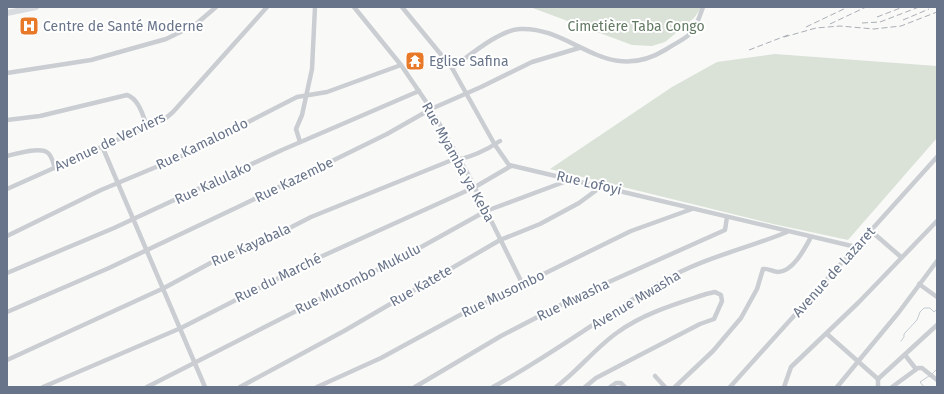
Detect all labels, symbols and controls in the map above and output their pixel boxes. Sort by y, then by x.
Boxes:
hospital icon: Centre de Santé Moderne [18,15,40,37]
place label: Centre de Santé Moderne [43,18,203,35]
park label: Cimetière Taba Congo [567,18,705,35]
temple icon: Eglise Safina [404,50,426,72]
place label: Eglise Safina [429,53,509,70]
street label: Rue Myamba ya Keba [418,99,498,225]
street label: Avenue de Verviers [52,109,169,175]
street label: Rue Kamalondo [153,114,251,174]
street label: Rue Kazembe [252,154,336,206]
street label: Rue Kalulako [172,158,254,208]
street label: Rue Lofoyi [555,167,623,199]
street label: Rue Kayabala [209,220,293,270]
street label: Avenue de Lazaret [789,223,880,321]
street label: Rue Mutombo Mukulu [292,240,424,318]
street label: Rue du Marché [232,250,324,306]
street label: Rue Katete [387,261,455,311]
street label: Rue Musombo [459,267,547,321]
street label: Avenue Mwasha [588,267,684,333]
street label: Rue Mwasha [534,275,612,325]

